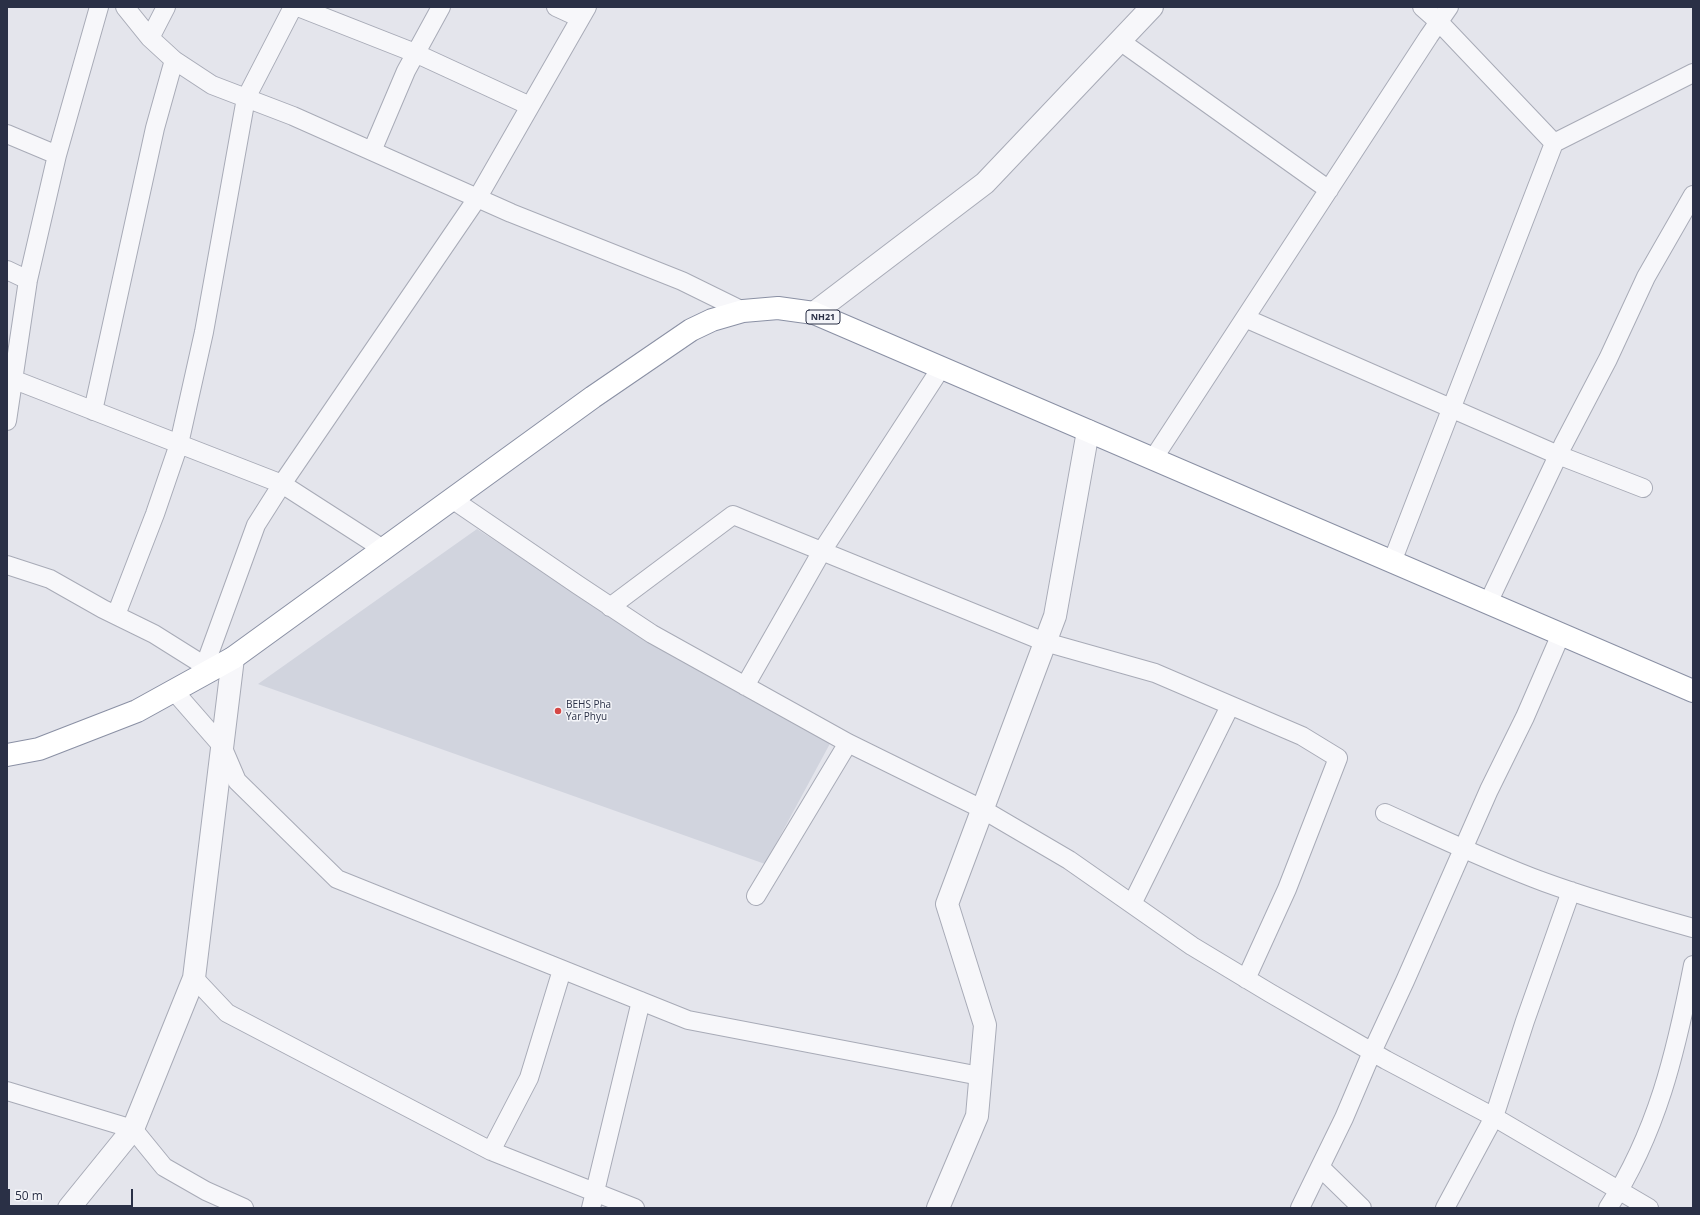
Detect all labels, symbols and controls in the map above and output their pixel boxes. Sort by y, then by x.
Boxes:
road number: NH21 [806,310,840,324]
place label: BEHS Pha Yar Phyu [566,699,611,722]
marker: BEHS Pha Yar Phyu [553,706,563,716]
scale bar [10,1181,135,1207]
text: 50 m [15,1187,43,1204]

